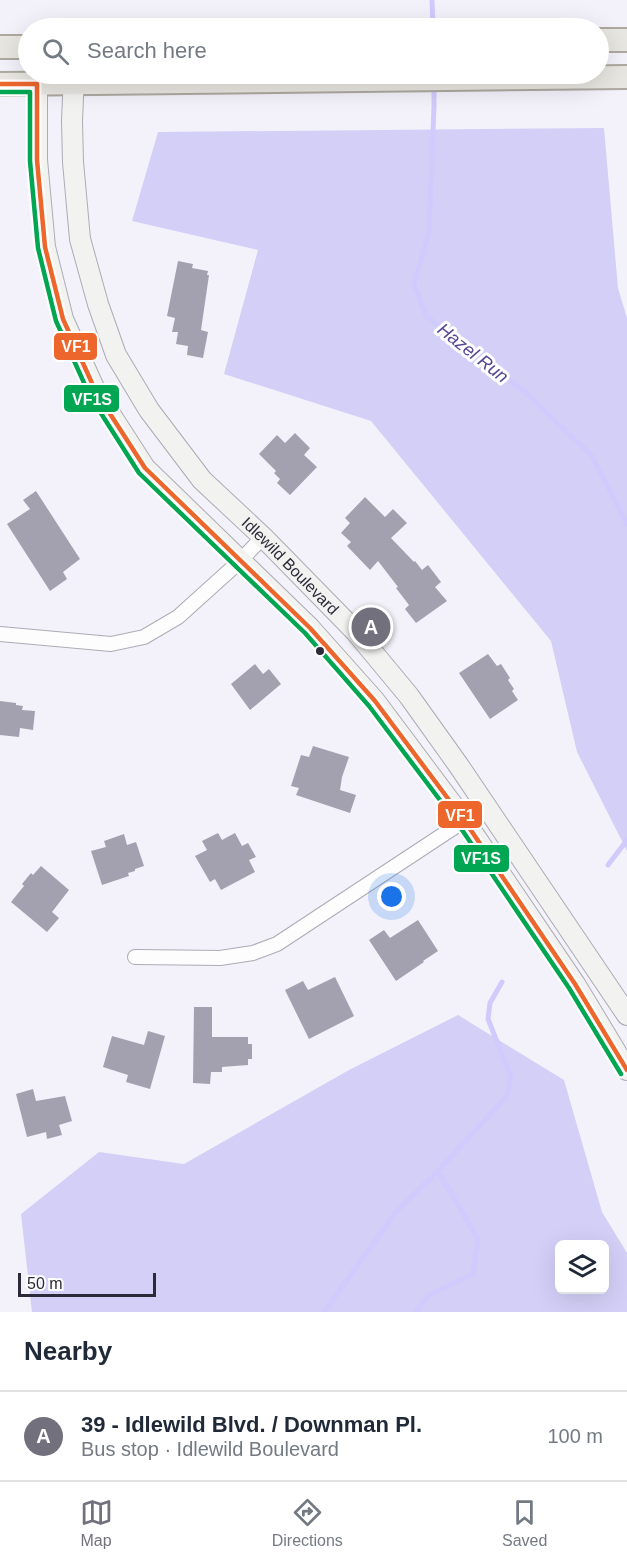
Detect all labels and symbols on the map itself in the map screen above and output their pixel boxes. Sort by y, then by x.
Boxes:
water label: Hazel Run [434,319,512,387]
line badge: VF1 [53,332,98,361]
text: VF1 [61,338,91,355]
line badge: VF1S [63,384,120,413]
text: VF1S [72,391,112,408]
street label: Idlewild Boulevard [239,514,342,618]
pin: A [352,604,391,650]
unlabelled marker [314,645,326,657]
line badge: VF1 [437,800,483,829]
text: VF1 [445,807,475,824]
line badge: VF1S [453,844,510,873]
text: VF1S [461,850,501,867]
your location [377,882,406,911]
scale bar [18,1270,156,1298]

